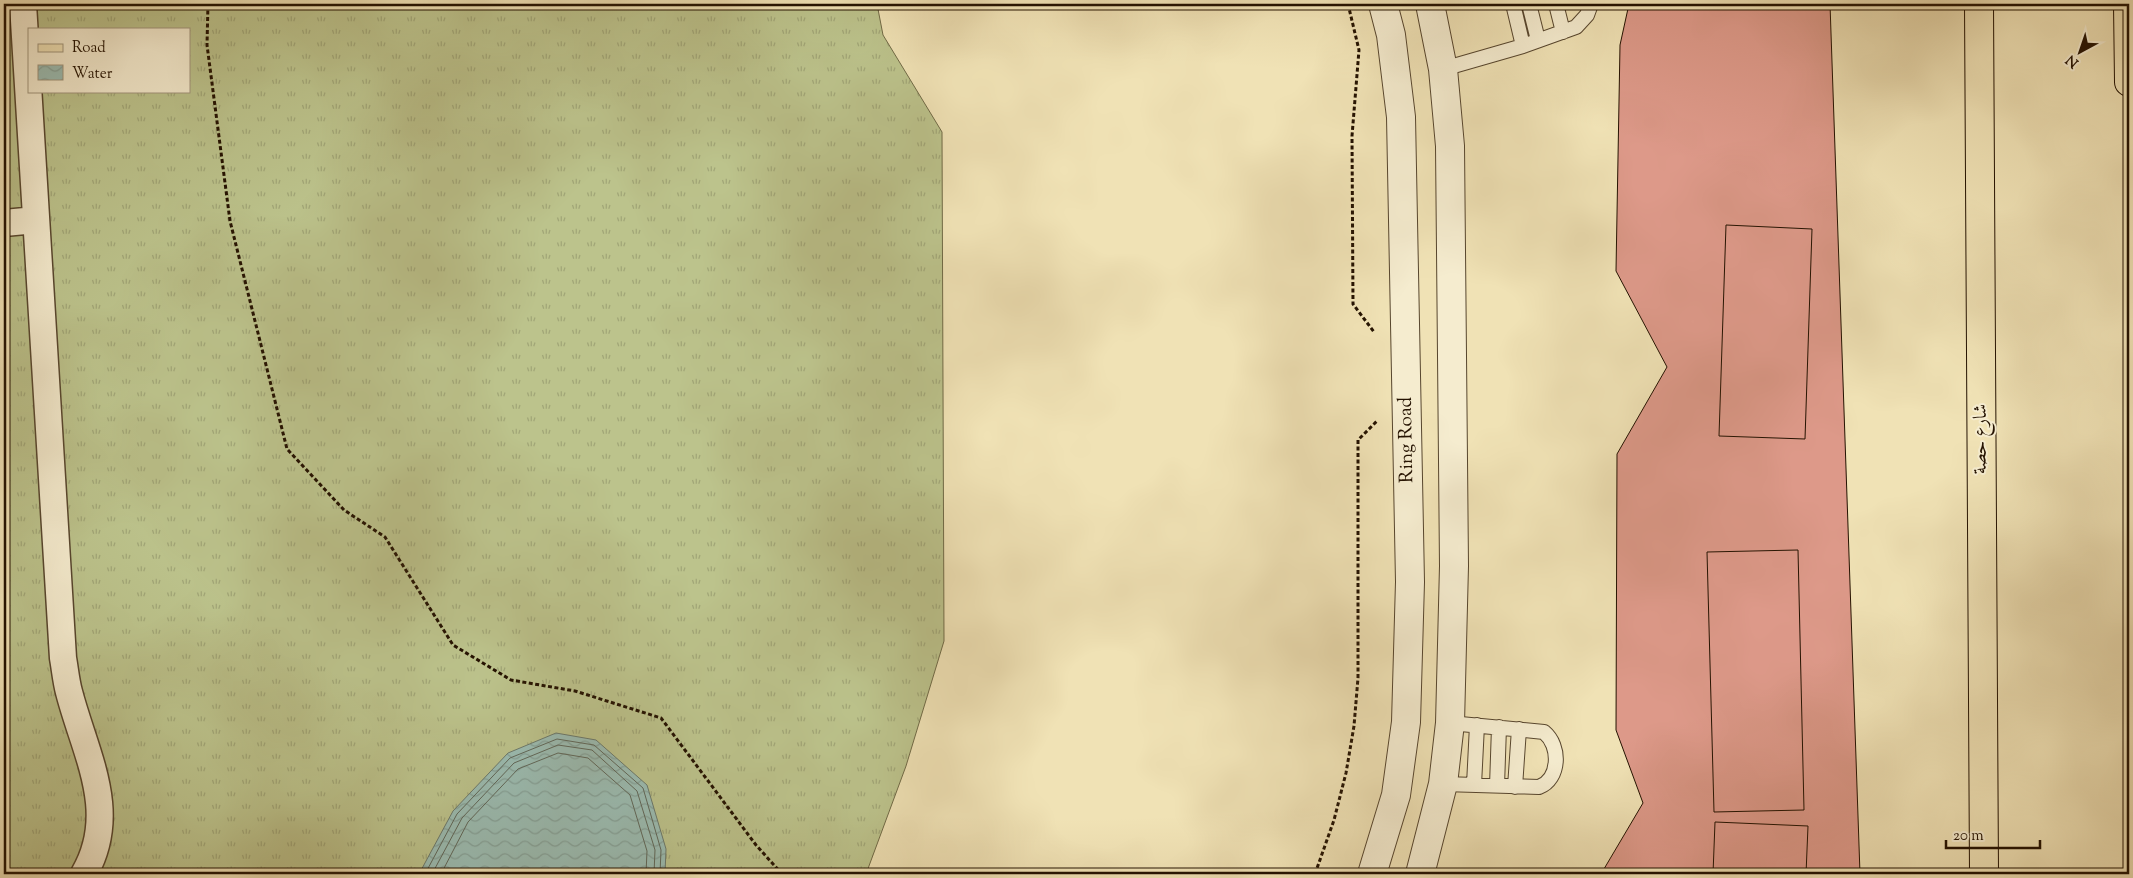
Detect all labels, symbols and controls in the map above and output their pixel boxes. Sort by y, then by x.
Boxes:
legend [28,28,190,92]
north arrow [2056,28,2106,78]
text: Road [72,38,106,59]
text: N [2062,49,2084,72]
text: Water [72,64,113,85]
street label: Ring Road [1393,396,1421,483]
street label: شارع حصة [1968,404,1995,474]
scale bar [1946,818,2039,850]
text: 20 m [1953,826,1984,847]

